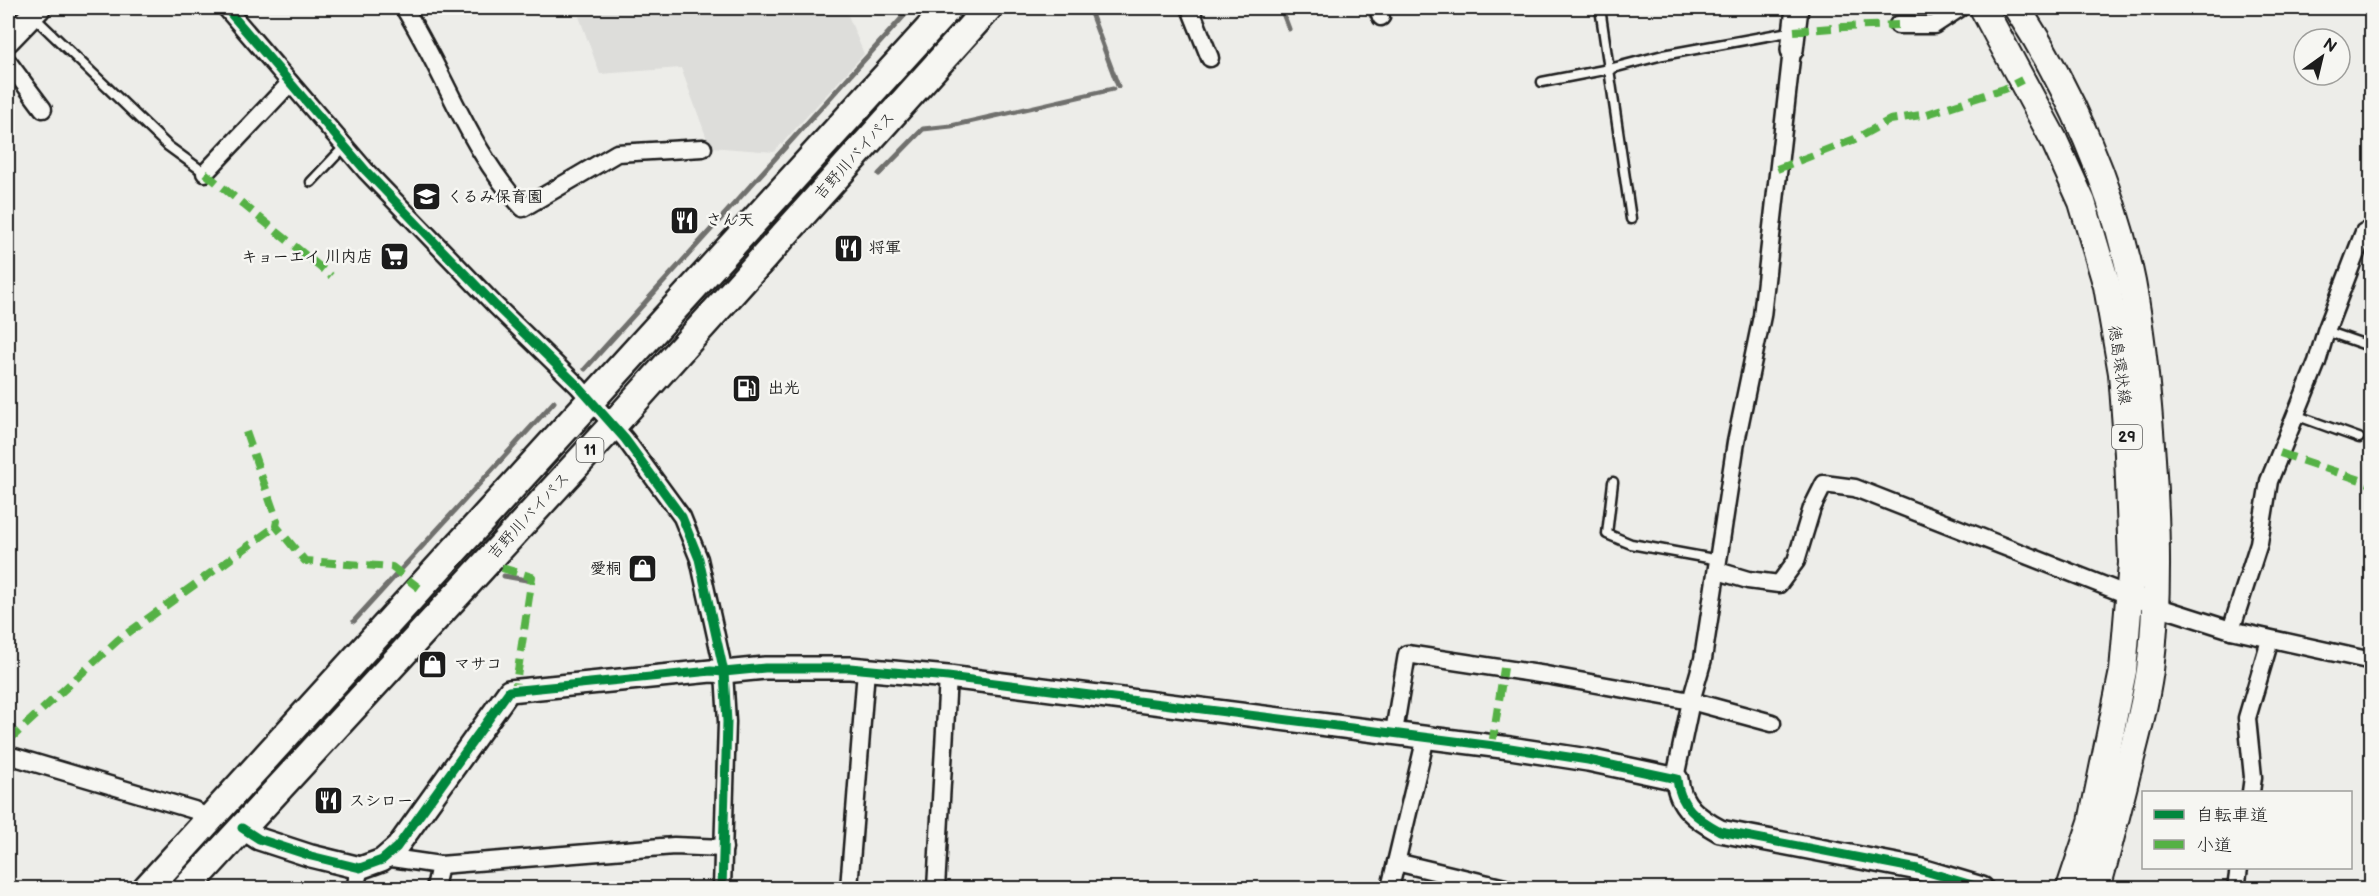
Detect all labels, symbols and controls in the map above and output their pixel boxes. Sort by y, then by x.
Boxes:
north arrow [2292,27,2352,87]
text: N [2319,35,2340,57]
street label: 吉野川バイパス [811,108,899,204]
school or university icon: くるみ保育園 [410,181,442,213]
place label: くるみ保育園 [447,188,543,207]
restaurant icon: さん天 [669,204,701,236]
place label: さん天 [706,211,754,230]
restaurant icon: 将軍 [832,232,864,264]
place label: 将軍 [869,239,901,258]
supermarket icon: キョーエイ 川内店 [378,241,410,273]
place label: キョーエイ 川内店 [241,248,373,267]
street label: 徳島環状線 [2104,324,2134,406]
fuel station icon: 出光 [731,372,763,404]
place label: 出光 [768,379,800,398]
road number: 29 [2112,425,2142,449]
road number: 11 [576,438,604,462]
street label: 吉野川バイパス [484,469,574,563]
shop icon: 愛桐 [627,553,659,585]
place label: 愛桐 [590,560,622,579]
shop icon: マサコ [417,648,449,680]
place label: マサコ [454,655,502,674]
restaurant icon: スシロー [312,785,344,817]
legend [2142,791,2352,869]
place label: スシロー [349,792,413,811]
text: 自転車道 [2196,805,2268,826]
text: 小道 [2196,835,2232,856]

